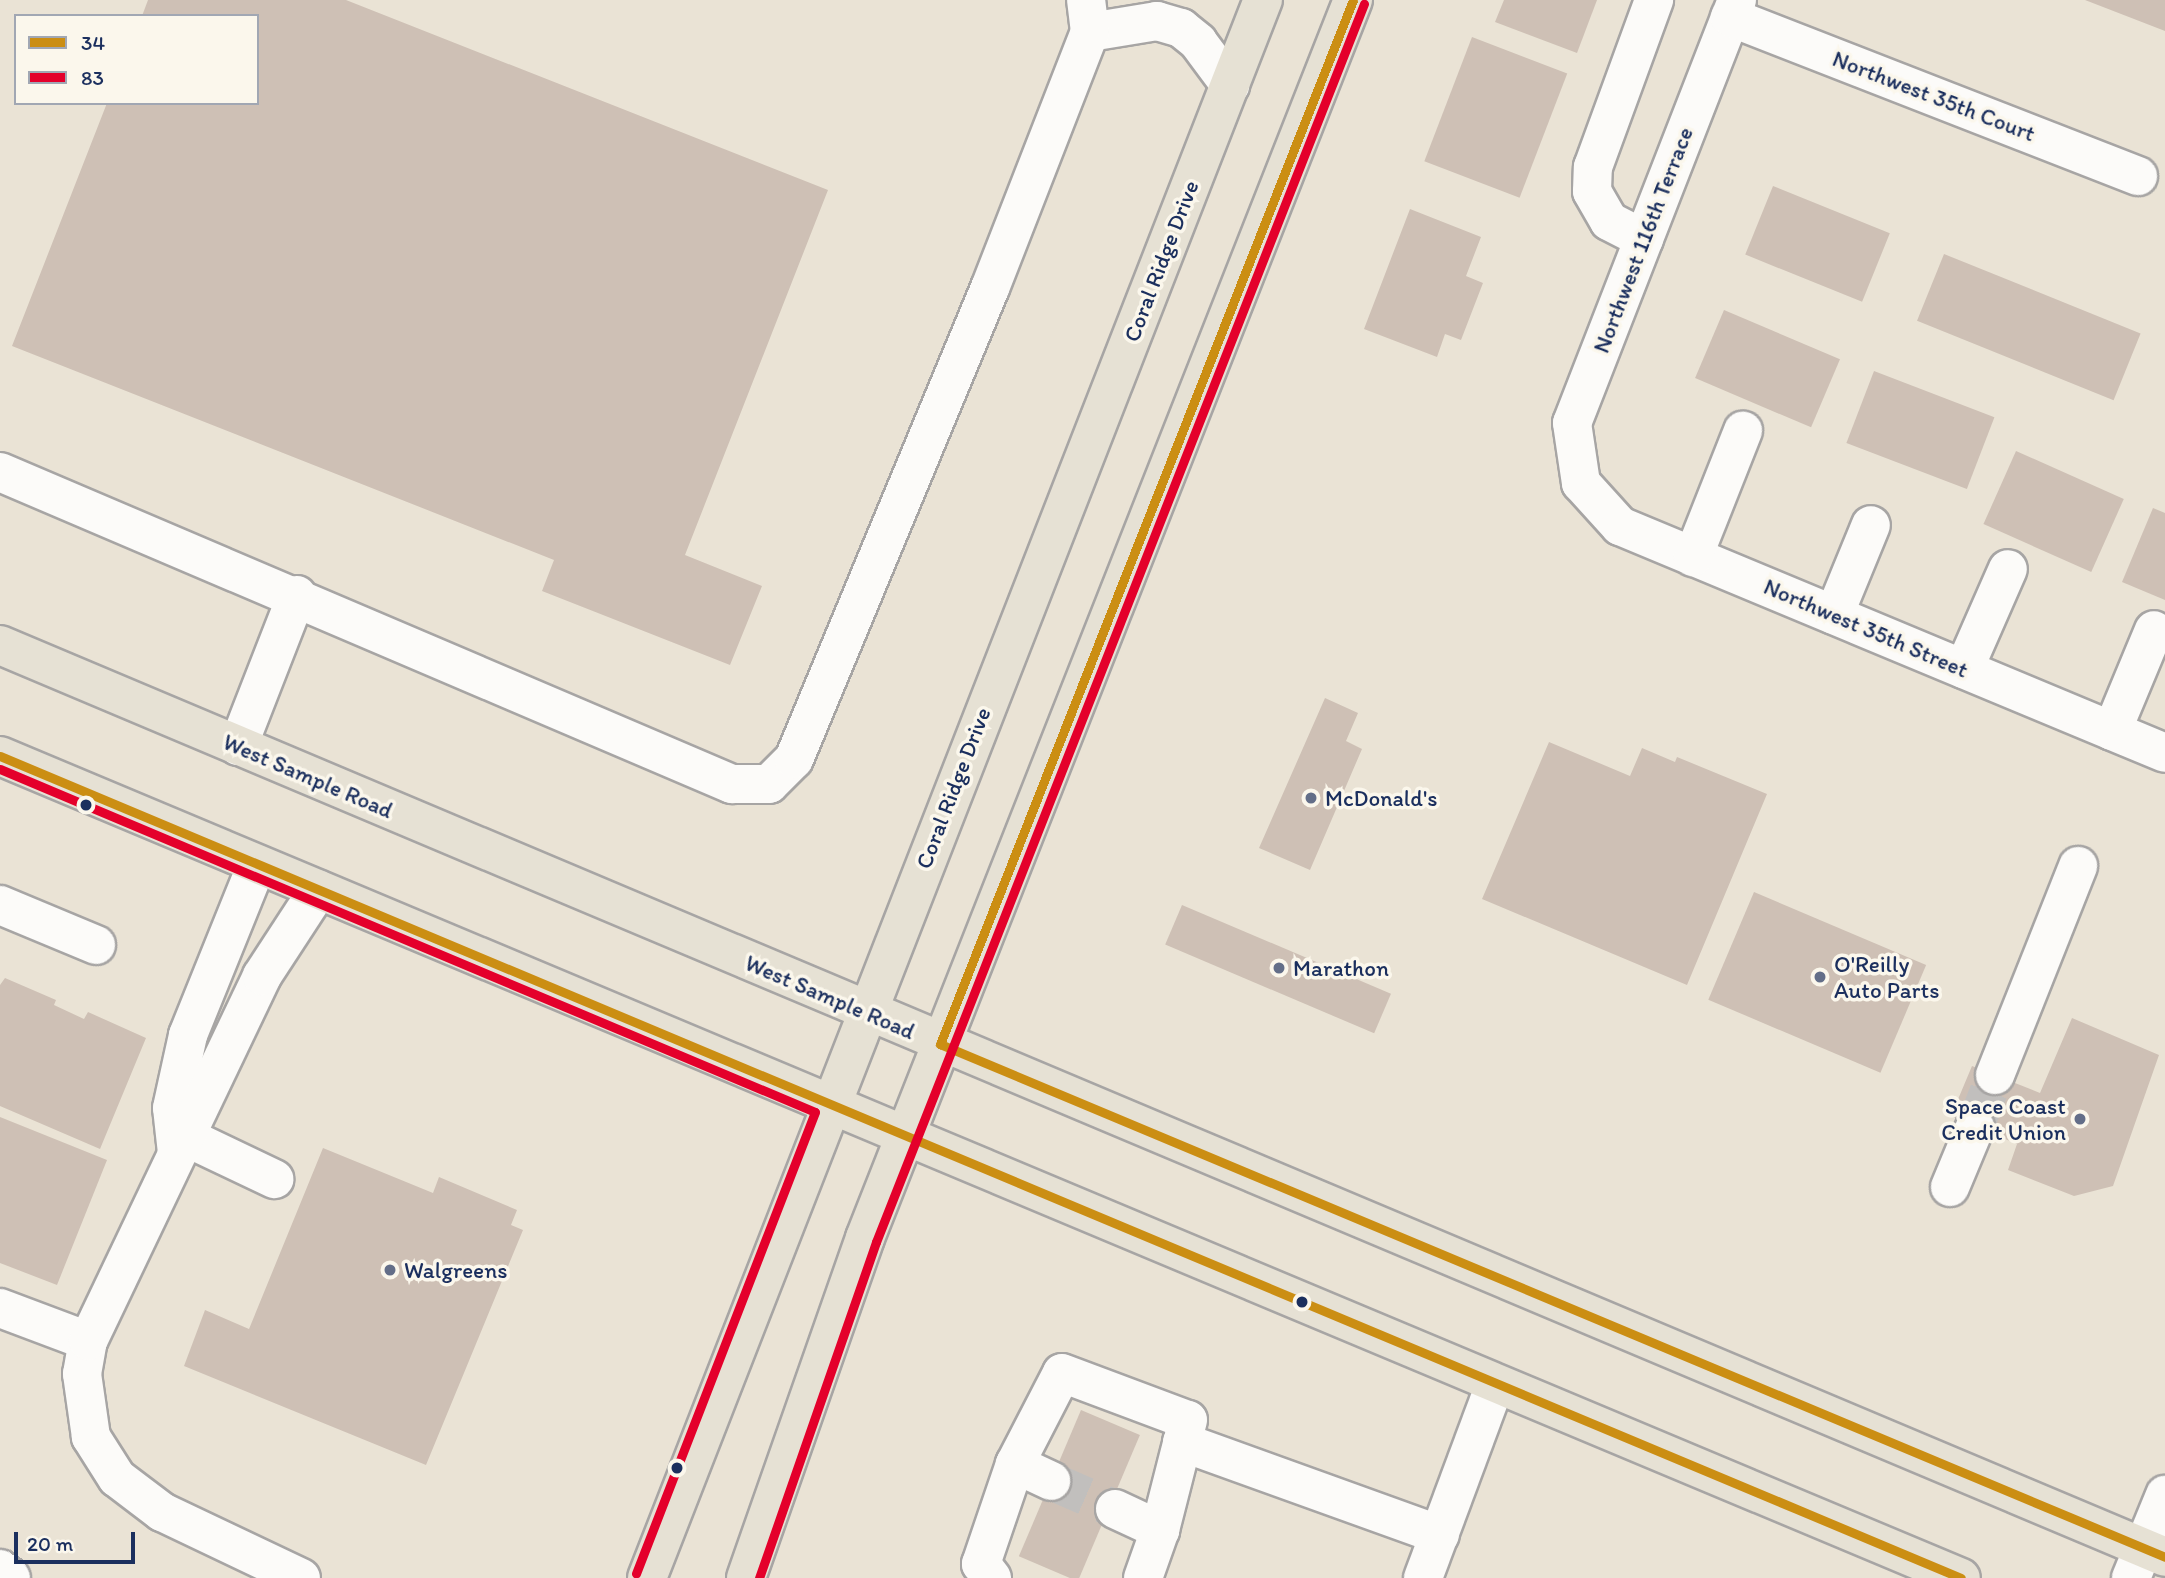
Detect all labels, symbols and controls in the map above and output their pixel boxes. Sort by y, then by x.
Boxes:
legend [14,14,259,105]
text: 34 [81,30,105,55]
street label: Northwest 35th Court [1829,45,2039,147]
text: 83 [81,65,104,90]
street label: Northwest 116th Terrace [1587,123,1699,357]
street label: Coral Ridge Drive [1118,176,1204,346]
street label: Northwest 35th Street [1760,573,1972,683]
street label: Coral Ridge Drive [910,703,996,873]
street label: West Sample Road [219,728,397,824]
place label: McDonald's [1325,784,1438,812]
marker: McDonald's [1303,790,1319,806]
unlabelled marker [79,798,93,812]
street label: West Sample Road [741,949,919,1045]
place label: O'Reilly Auto Parts [1834,950,1939,1004]
place label: Marathon [1293,954,1389,982]
marker: Marathon [1271,960,1287,976]
marker: O'Reilly Auto Parts [1812,969,1828,985]
place label: Space Coast Credit Union [1941,1092,2066,1146]
marker: Space Coast Credit Union [2072,1111,2088,1127]
place label: Walgreens [404,1256,507,1284]
marker: Walgreens [382,1262,398,1278]
unlabelled marker [1295,1295,1309,1309]
unlabelled marker [670,1461,684,1475]
scale bar [18,1518,138,1562]
text: 20 m [27,1531,73,1556]

